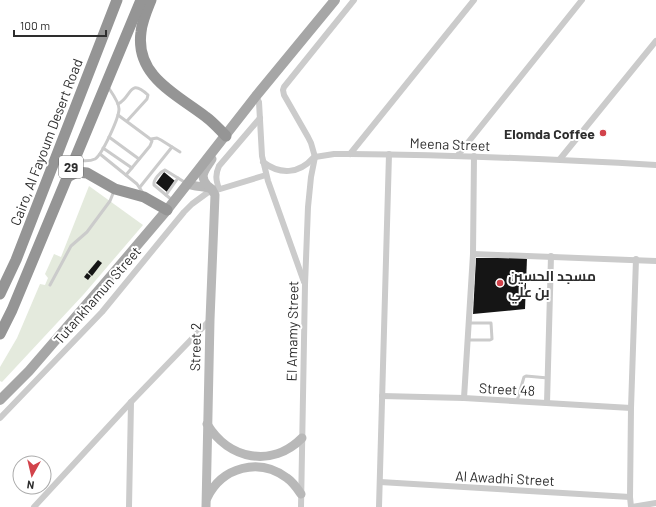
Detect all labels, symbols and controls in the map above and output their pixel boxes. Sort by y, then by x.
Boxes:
scale bar [14,12,106,38]
text: 100 m [20,18,50,32]
street label: Cairo, Al Fayoum Desert Road [6,56,86,228]
place label: Elomda Coffee [504,125,595,142]
marker: Elomda Coffee [598,128,608,138]
street label: Meena Street [409,134,491,154]
road number: 29 [59,156,83,178]
street label: Tutankhamun Street [50,243,144,347]
place label: مسجد الحسين بن علي [508,267,596,304]
marker: مسجد الحسين بن علي [495,278,505,288]
street label: El Amamy Street [283,281,301,381]
street label: Street 2 [186,323,204,371]
street label: Street 48 [479,379,535,399]
north arrow [12,455,52,495]
street label: Al Awadhi Street [455,467,555,489]
text: N [26,478,35,492]

